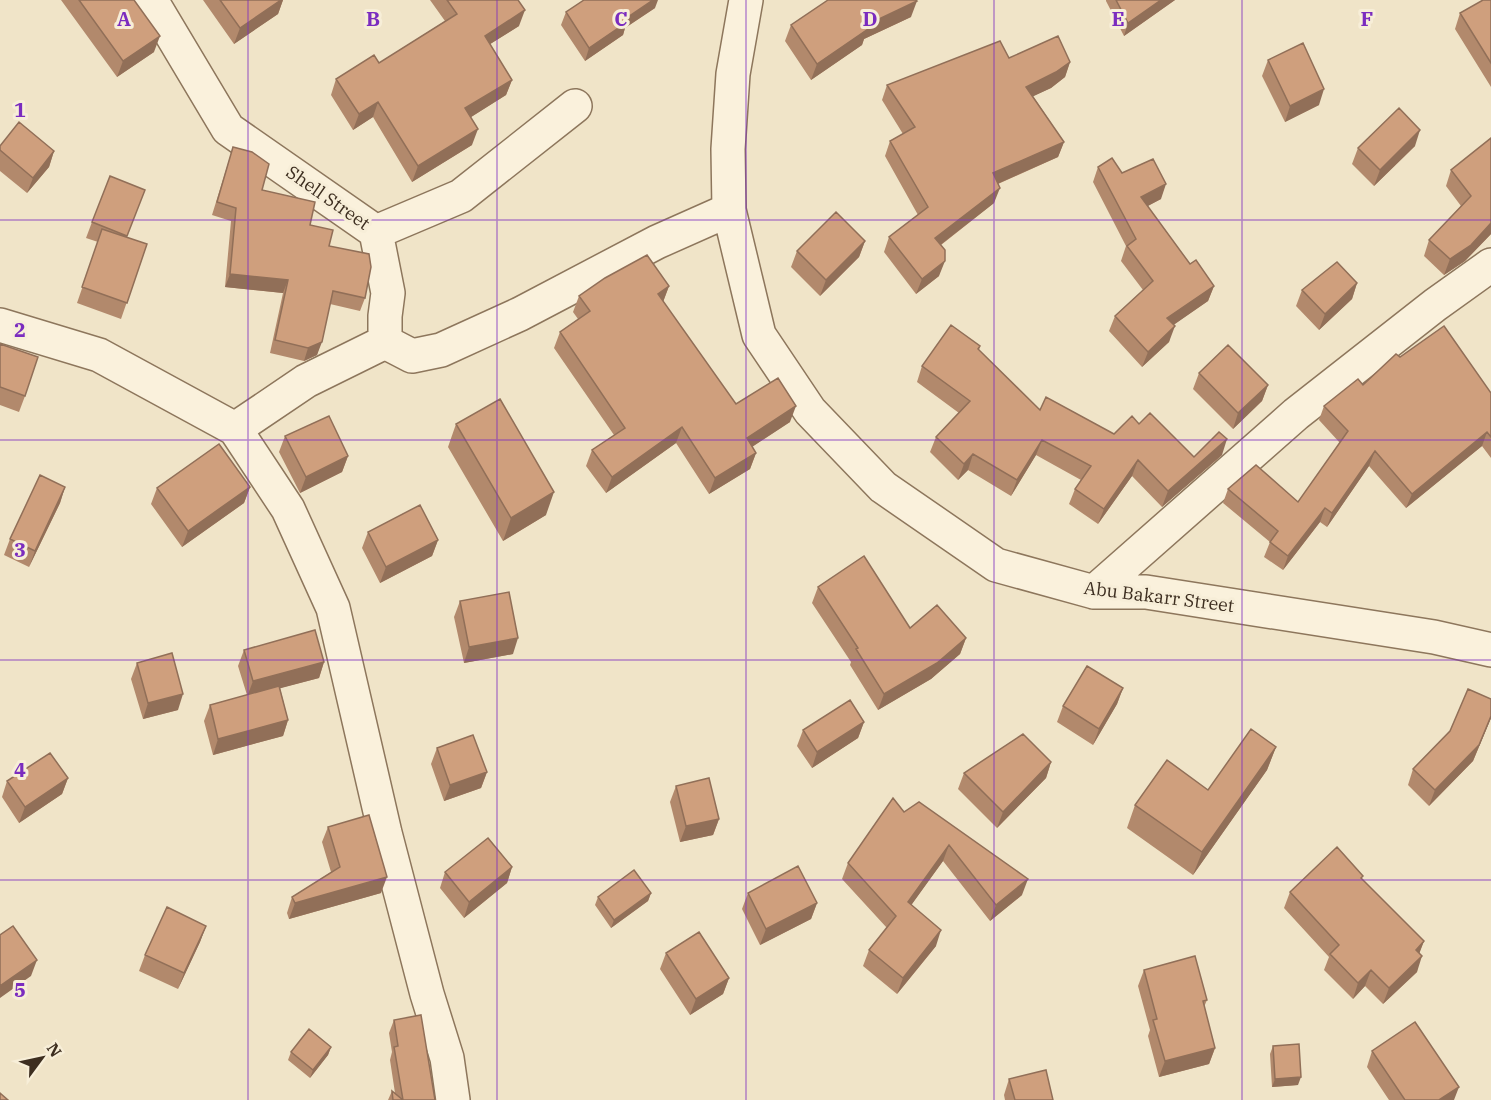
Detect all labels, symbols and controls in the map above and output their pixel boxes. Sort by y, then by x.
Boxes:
text: A [117,5,131,32]
text: B [366,5,380,32]
text: C [614,5,628,32]
text: D [862,5,878,32]
text: E [1111,5,1125,32]
text: F [1361,5,1373,32]
text: 1 [14,96,26,123]
street label: Shell Street [282,160,375,235]
text: 2 [14,316,26,343]
text: 3 [14,536,26,563]
street label: Abu Bakarr Street [1083,576,1236,617]
text: 4 [14,756,26,783]
text: 5 [14,976,26,1003]
north arrow [12,1028,72,1088]
text: N [43,1039,66,1061]

